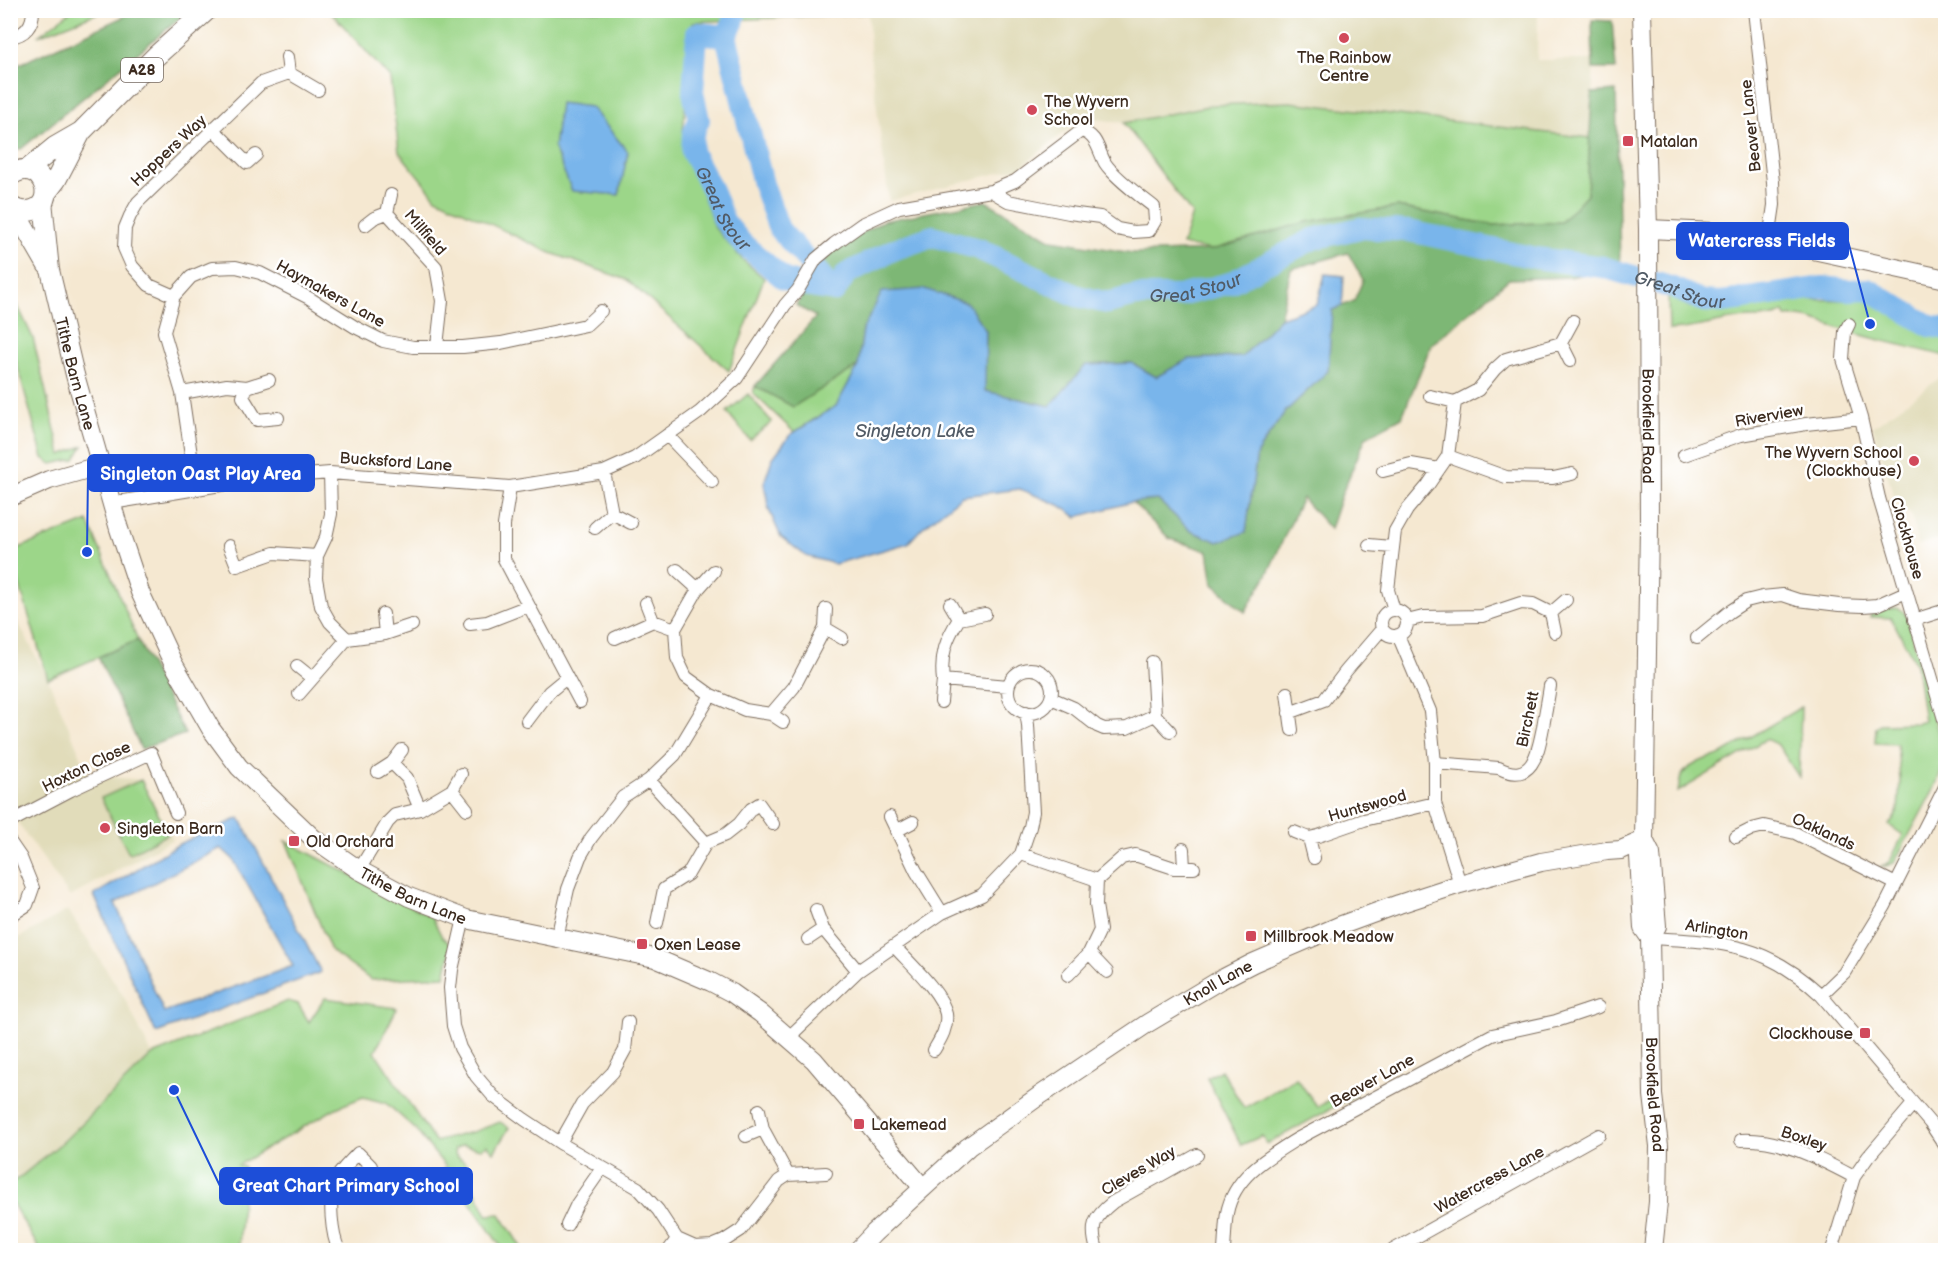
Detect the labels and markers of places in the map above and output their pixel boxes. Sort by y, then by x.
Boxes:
marker: The Rainbow Centre [1337,31,1351,45]
place label: The Rainbow Centre [1297,49,1391,86]
place label: The Wyvern School [1044,93,1129,130]
marker: The Wyvern School [1025,103,1039,117]
place label: Matalan [1640,133,1698,152]
marker: Matalan [1621,134,1635,148]
callout: Watercress Fields [1677,223,1848,259]
place label: The Wyvern School (Clockhouse) [1764,444,1902,481]
marker: The Wyvern School (Clockhouse) [1907,454,1921,468]
callout: Singleton Oast Play Area [88,455,314,491]
place label: Singleton Barn [117,820,223,839]
marker: Singleton Barn [98,821,112,835]
place label: Old Orchard [306,833,394,852]
marker: Old Orchard [287,834,301,848]
place label: Millbrook Meadow [1263,928,1394,947]
marker: Millbrook Meadow [1244,929,1258,943]
place label: Oxen Lease [654,936,741,955]
marker: Oxen Lease [635,937,649,951]
place label: Clockhouse [1769,1025,1854,1044]
marker: Clockhouse [1858,1026,1872,1040]
place label: Lakemead [871,1116,947,1135]
marker: Lakemead [852,1117,866,1131]
callout: Great Chart Primary School [220,1168,472,1204]

